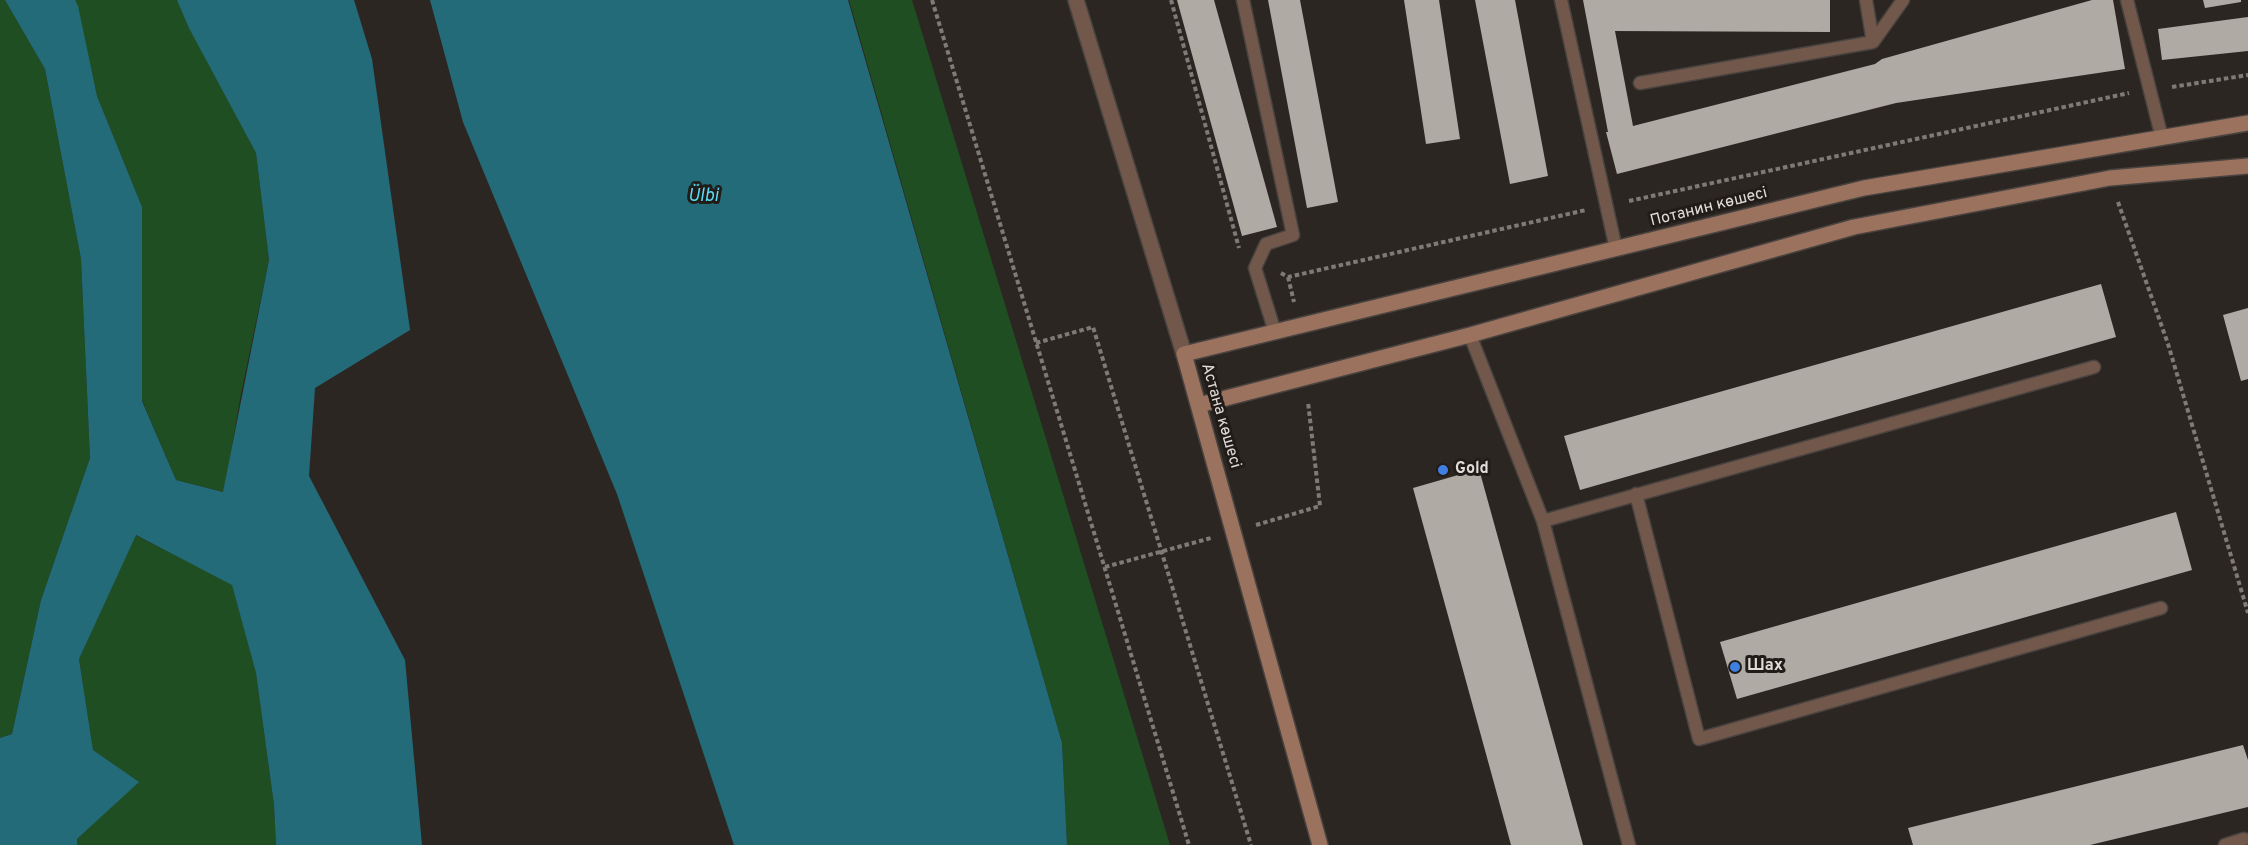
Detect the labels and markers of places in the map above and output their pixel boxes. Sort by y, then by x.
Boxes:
place label: Gold [1455,460,1489,480]
marker: Gold [1436,463,1450,477]
place label: Шах [1747,657,1783,677]
marker: Шах [1728,660,1742,674]

